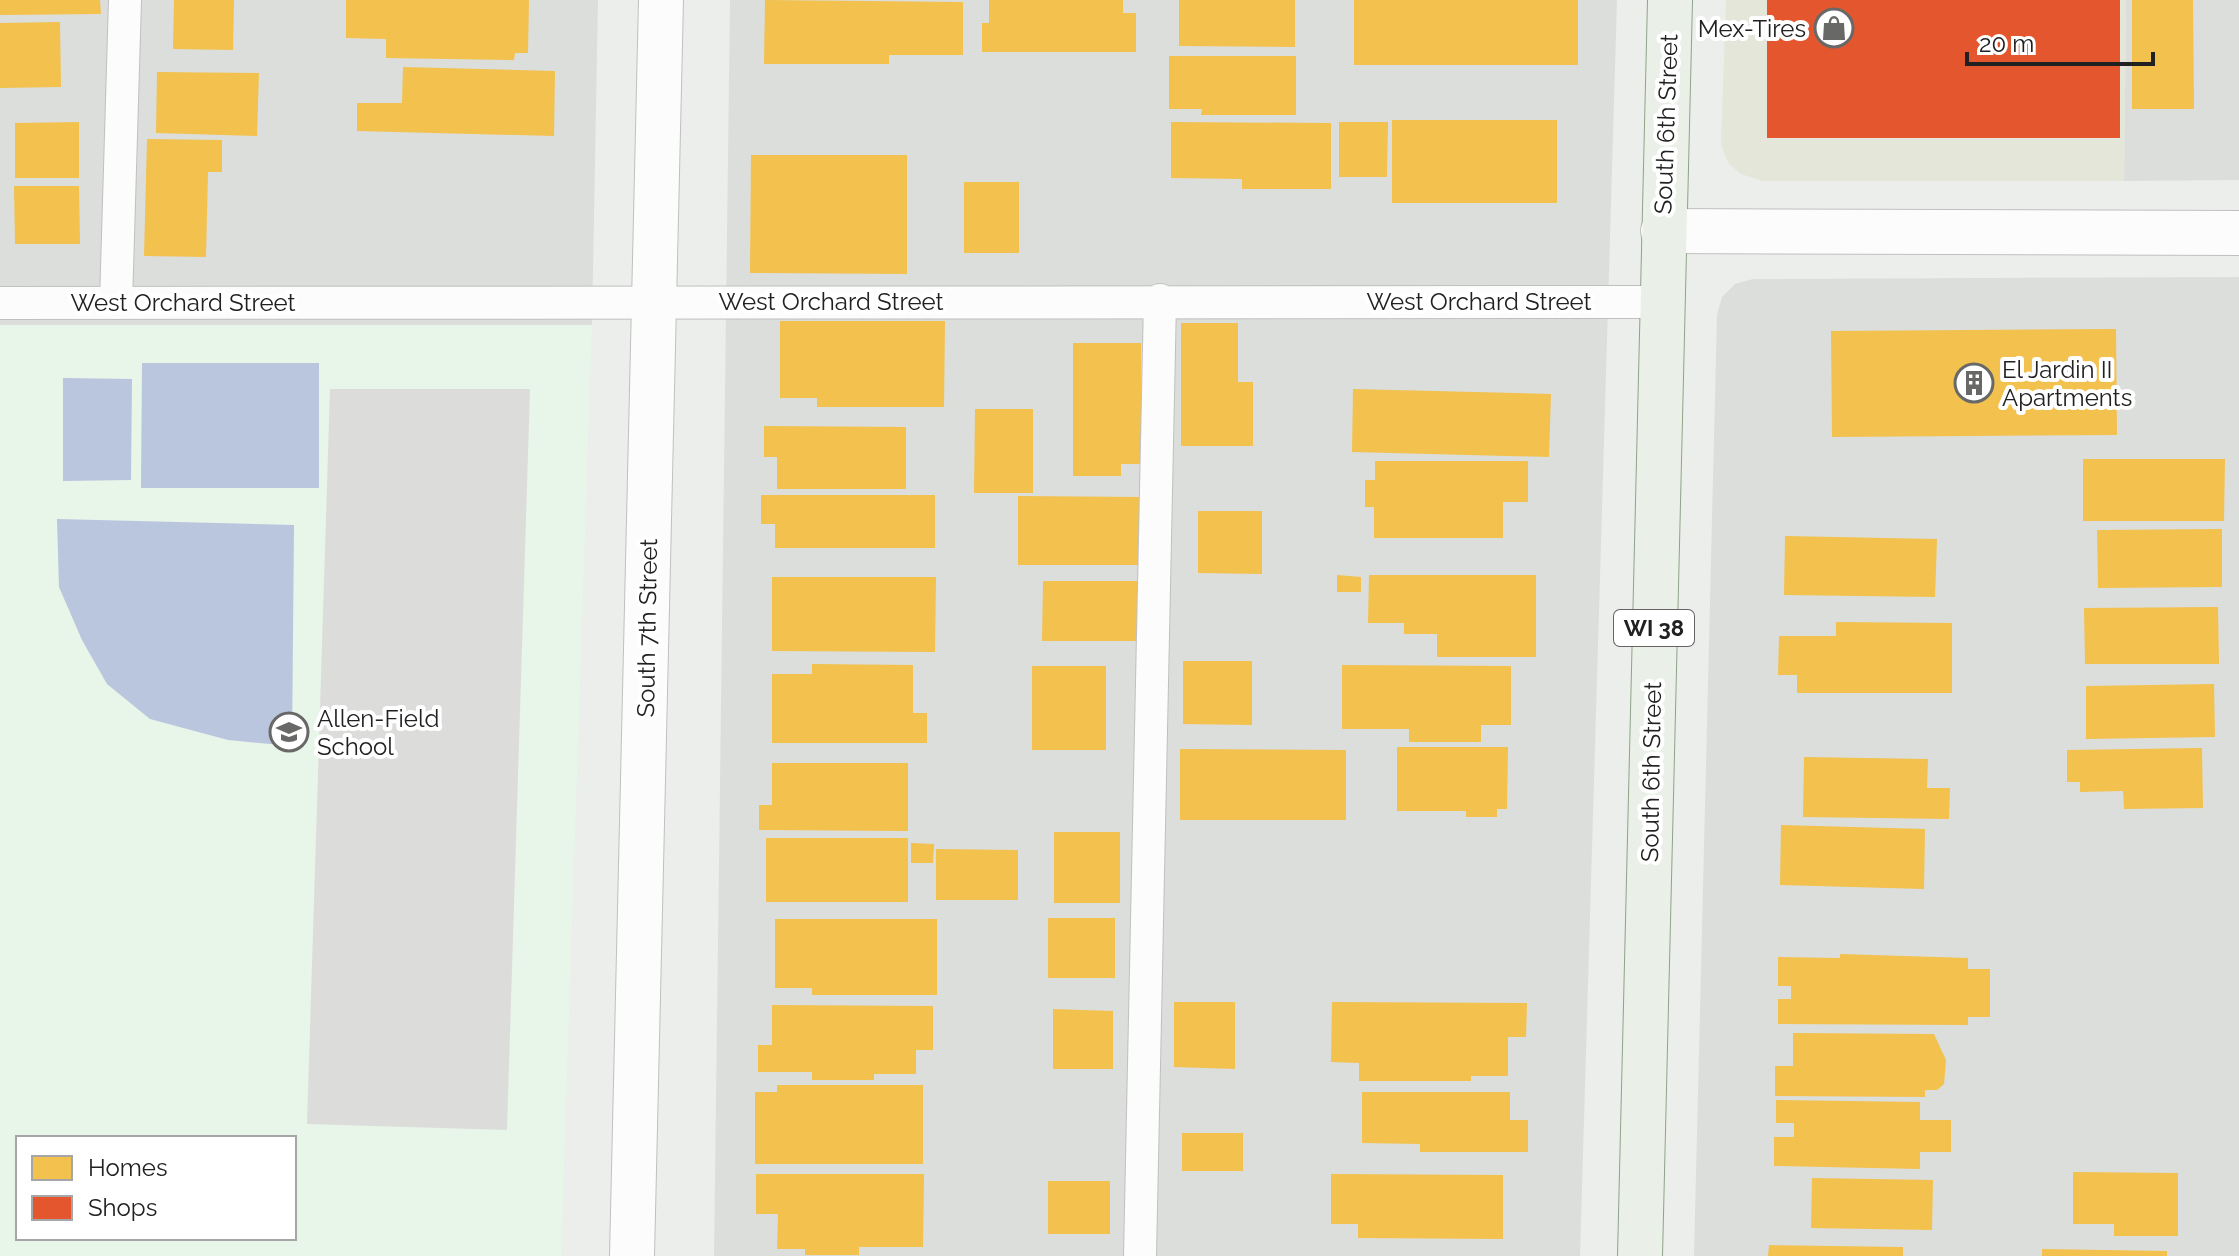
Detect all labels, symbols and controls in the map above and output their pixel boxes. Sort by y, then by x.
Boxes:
shop icon: Mex-Tires [1813,7,1855,49]
place label: Mex-Tires [1698,14,1806,43]
scale bar [1967,16,2153,66]
text: 20 m [1979,29,2034,58]
street label: South 6th Street [1648,33,1684,215]
street label: West Orchard Street [718,287,944,316]
street label: West Orchard Street [1366,287,1592,316]
street label: West Orchard Street [70,288,296,317]
place label: El Jardin II Apartments [2002,355,2132,412]
building icon: El Jardin II Apartments [1953,362,1995,404]
street label: South 7th Street [631,538,663,718]
road number: WI 38 [1614,610,1694,646]
street label: South 6th Street [1635,682,1667,862]
place label: Allen-Field School [317,704,439,761]
school or university icon: Allen-Field School [268,711,310,753]
legend [16,1136,296,1240]
text: Homes [88,1153,168,1182]
text: Shops [88,1193,157,1222]

